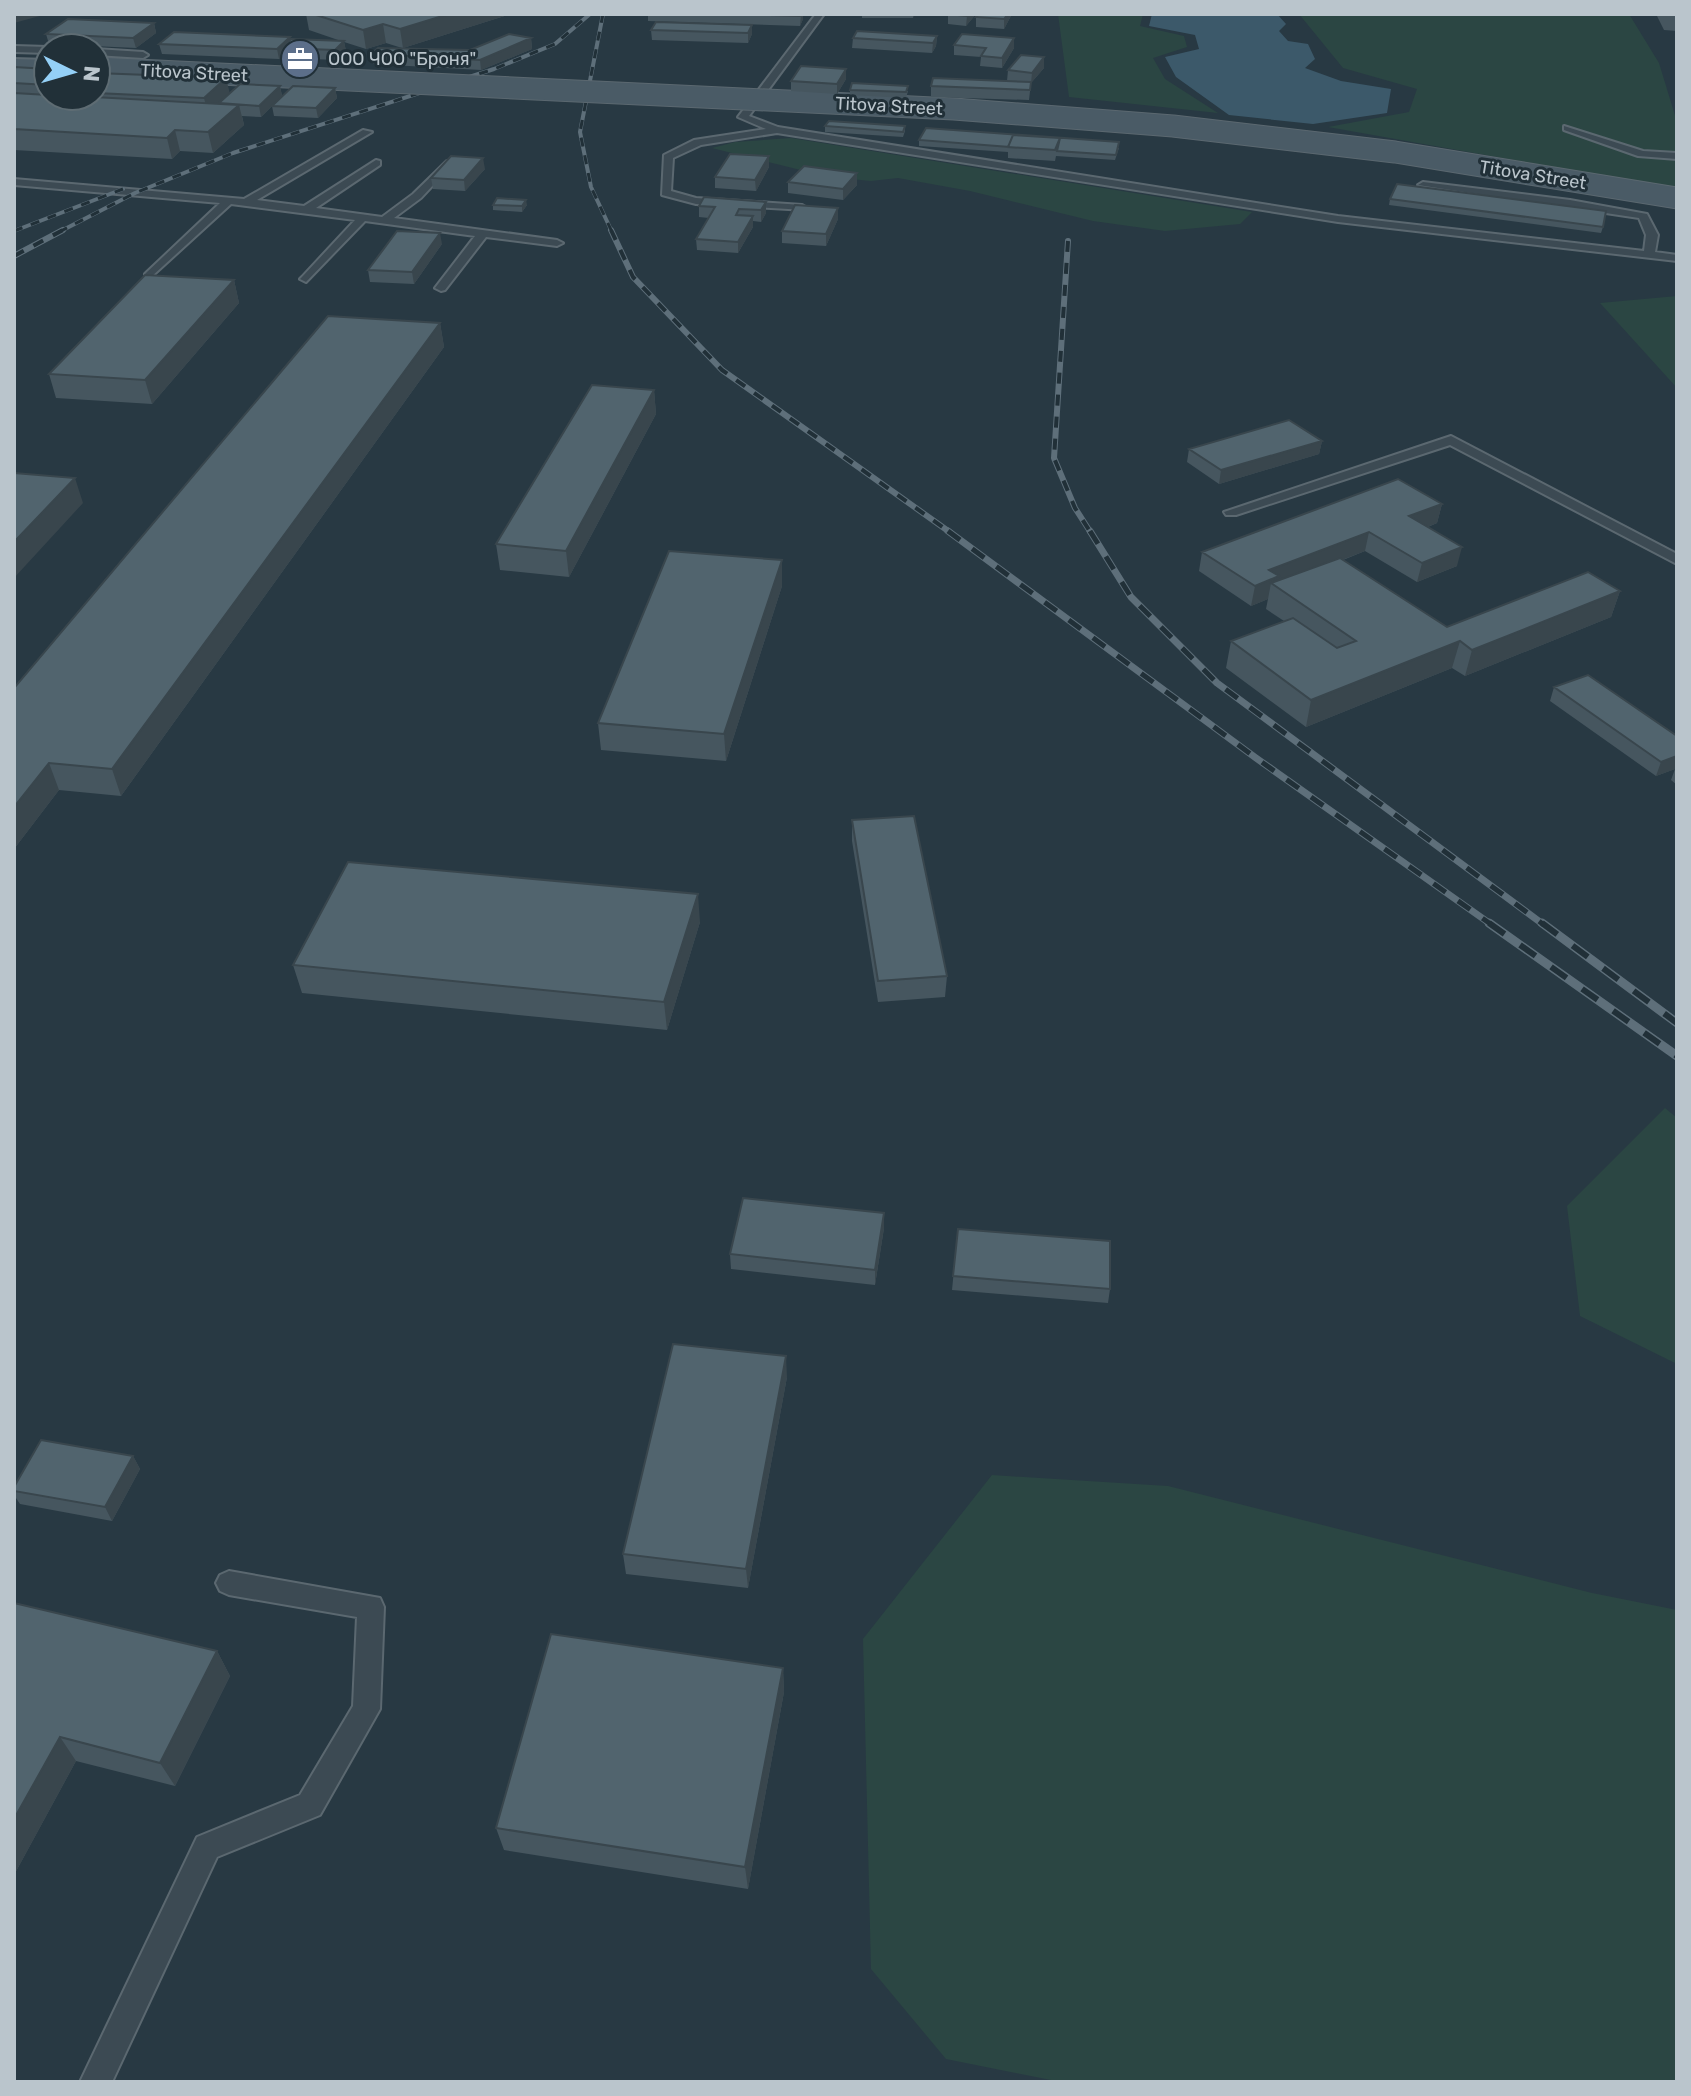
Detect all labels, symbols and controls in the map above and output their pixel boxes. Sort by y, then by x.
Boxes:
north arrow [32,32,112,112]
office icon: ООО ЧОО "Броня" [279,38,321,80]
place label: ООО ЧОО "Броня" [328,48,476,70]
street label: Titova Street [140,59,248,87]
text: N [77,65,106,83]
street label: Titova Street [835,92,943,120]
street label: Titova Street [1478,156,1588,194]

